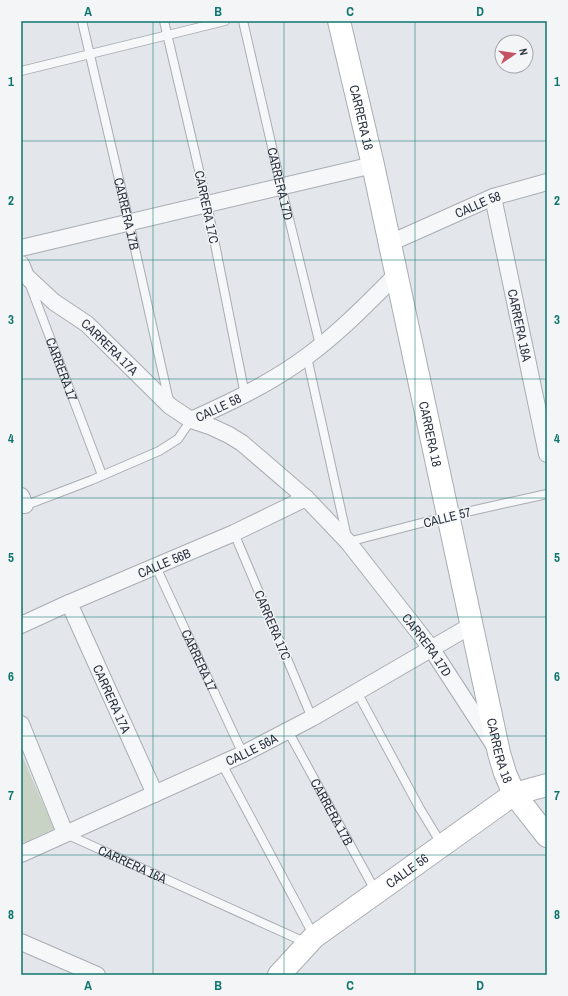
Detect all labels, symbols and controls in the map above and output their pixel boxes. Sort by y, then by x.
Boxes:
text: A [84,3,92,20]
text: B [214,3,222,20]
text: C [346,3,354,20]
text: D [476,3,484,20]
north arrow [494,34,534,74]
text: N [516,47,531,56]
text: 1 [8,73,14,90]
text: 1 [554,73,560,90]
street label: CARRERA 18 [345,83,377,152]
street label: CARRERA 17D [263,146,297,222]
street label: CARRERA 17C [190,169,223,245]
street label: CARRERA 17B [110,176,143,252]
street label: CALLE 58 [452,187,503,222]
text: 2 [8,192,14,209]
text: 2 [554,192,560,209]
street label: CARRERA 18A [504,288,536,364]
text: 3 [8,311,14,328]
text: 3 [554,311,560,328]
street label: CARRERA 17A [78,315,142,379]
street label: CARRERA 17 [42,335,81,403]
street label: CALLE 58 [193,390,244,426]
street label: CARRERA 18 [415,400,445,468]
text: 4 [8,430,14,447]
text: 4 [554,430,560,447]
street label: CALLE 57 [421,503,473,532]
street label: CALLE 56B [135,544,193,582]
text: 5 [8,549,14,566]
text: 5 [554,549,560,566]
street label: CARRERA 17C [250,588,295,663]
street label: CARRERA 17D [398,610,455,680]
street label: CARRERA 17 [177,627,221,694]
street label: CARRERA 17A [89,662,135,737]
text: 6 [8,668,14,685]
text: 6 [554,668,560,685]
street label: CARRERA 18 [483,717,516,786]
street label: CALLE 56A [223,729,281,770]
street label: CARRERA 17B [307,776,357,848]
text: 7 [8,787,14,804]
text: 7 [554,787,560,804]
street label: CARRERA 16A [95,842,170,888]
street label: CALLE 56 [383,850,432,892]
text: 8 [8,906,14,923]
text: 8 [554,906,560,923]
text: A [84,977,92,994]
text: B [214,977,222,994]
text: C [346,977,354,994]
text: D [476,977,484,994]

